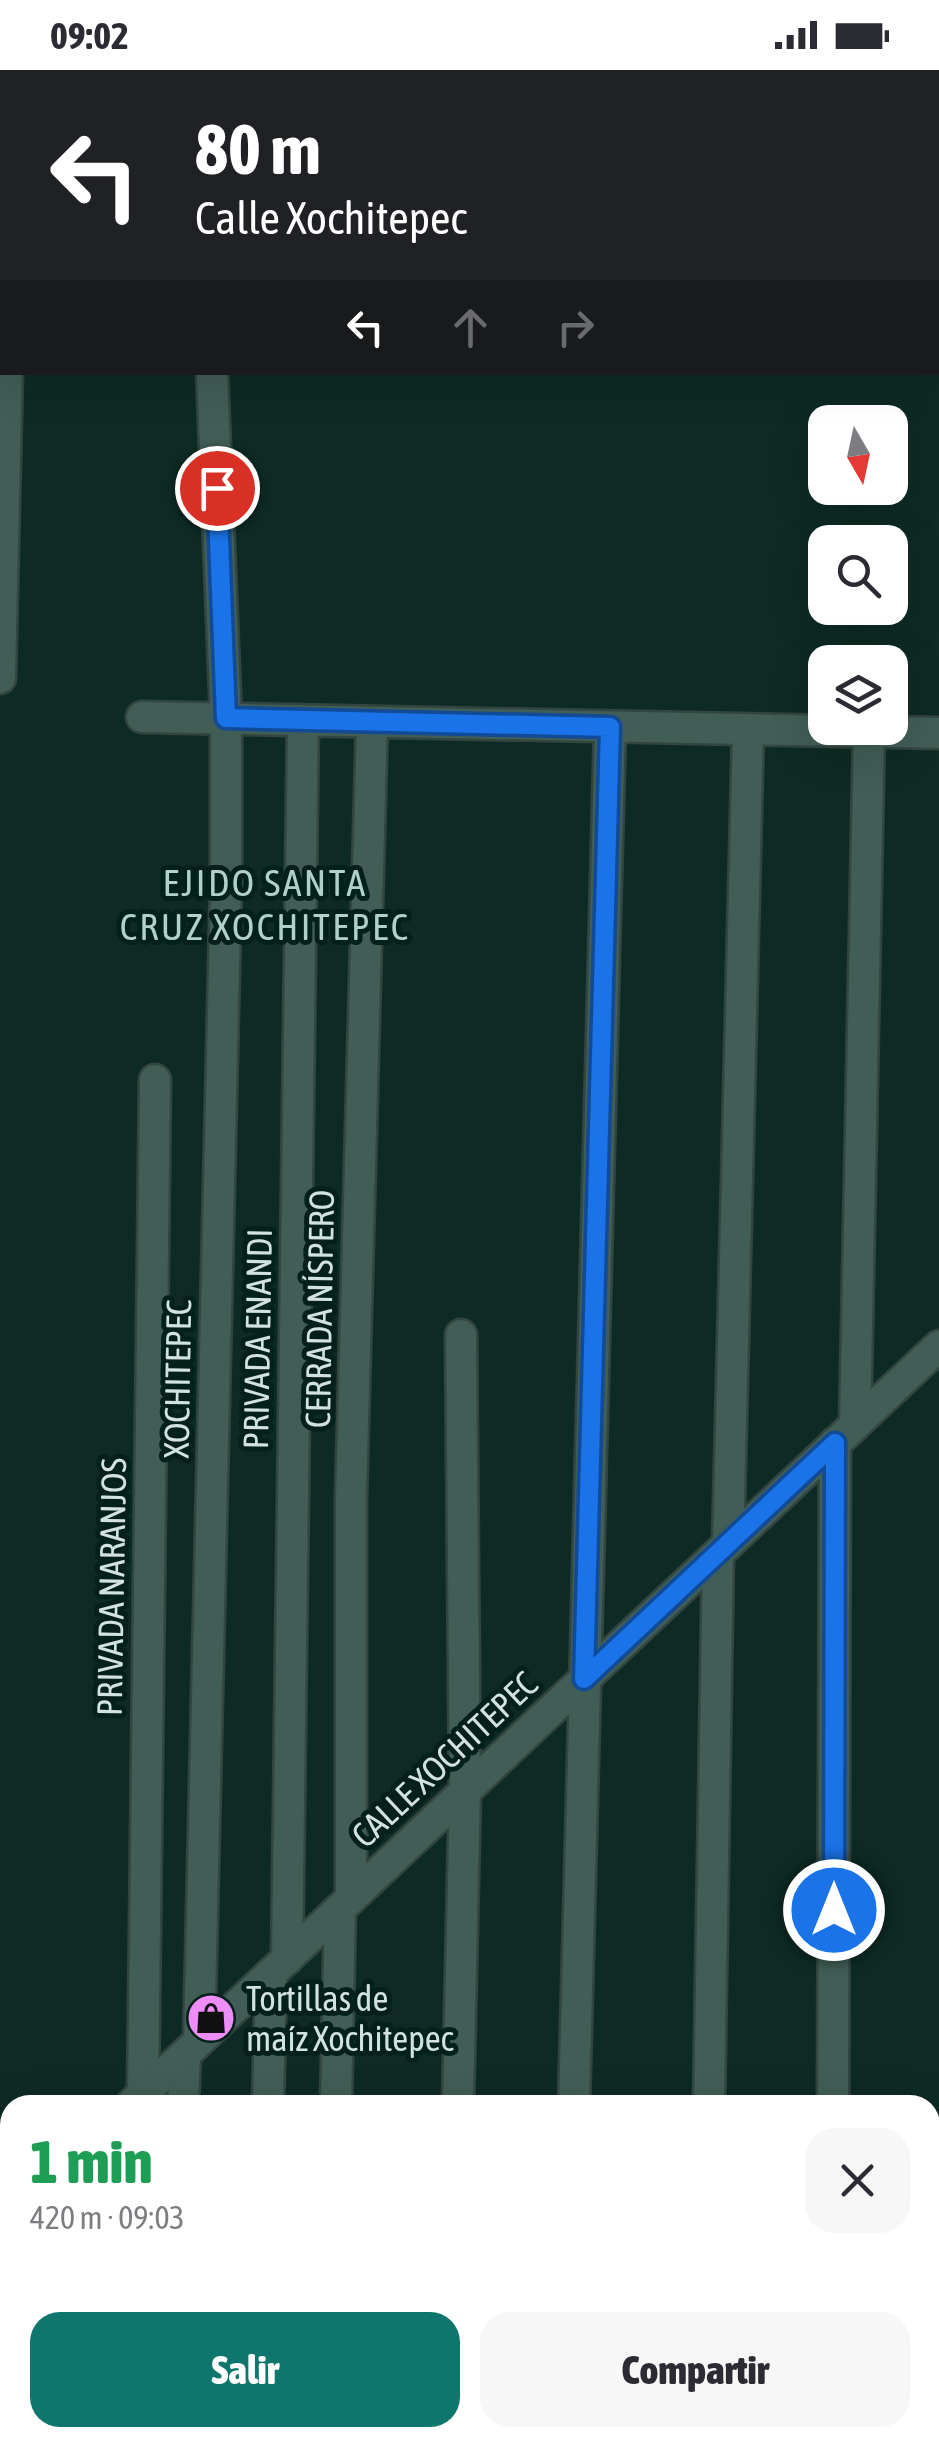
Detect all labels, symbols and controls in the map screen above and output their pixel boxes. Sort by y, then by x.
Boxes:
text: 09:02 [50,14,129,57]
text: 80 m [195,109,321,189]
icon: left [30,110,160,240]
text: Calle Xochitepec [195,192,467,244]
icon: left [338,300,393,355]
icon: ahead [443,300,498,355]
icon: right [548,300,603,355]
north arrow [808,405,908,505]
map controls [808,405,908,745]
pin [175,446,260,531]
icon: arrive [190,461,245,516]
button: search [808,525,908,625]
button: layers [808,645,908,745]
district label: EJIDO SANTA CRUZ XOCHITEPEC [120,861,410,948]
street label: CERRADA NÍSPERO [297,1190,341,1428]
street label: PRIVADA ENANDI [235,1228,279,1450]
street label: XOCHITEPEC [156,1299,198,1459]
street label: PRIVADA NARANJOS [89,1458,133,1716]
street label: CALLE XOCHITEPEC [343,1663,545,1855]
position arrow [782,1858,886,1962]
place label: Tortillas de maíz Xochitepec [246,1978,453,2058]
shop icon: Tortillas de maíz Xochitepec [185,1992,237,2044]
text: 1 min [30,2127,153,2196]
button: close [805,2128,910,2233]
text: 420 m · 09:03 [30,2199,185,2236]
button: Salir [30,2312,460,2427]
button: Compartir [480,2312,910,2427]

